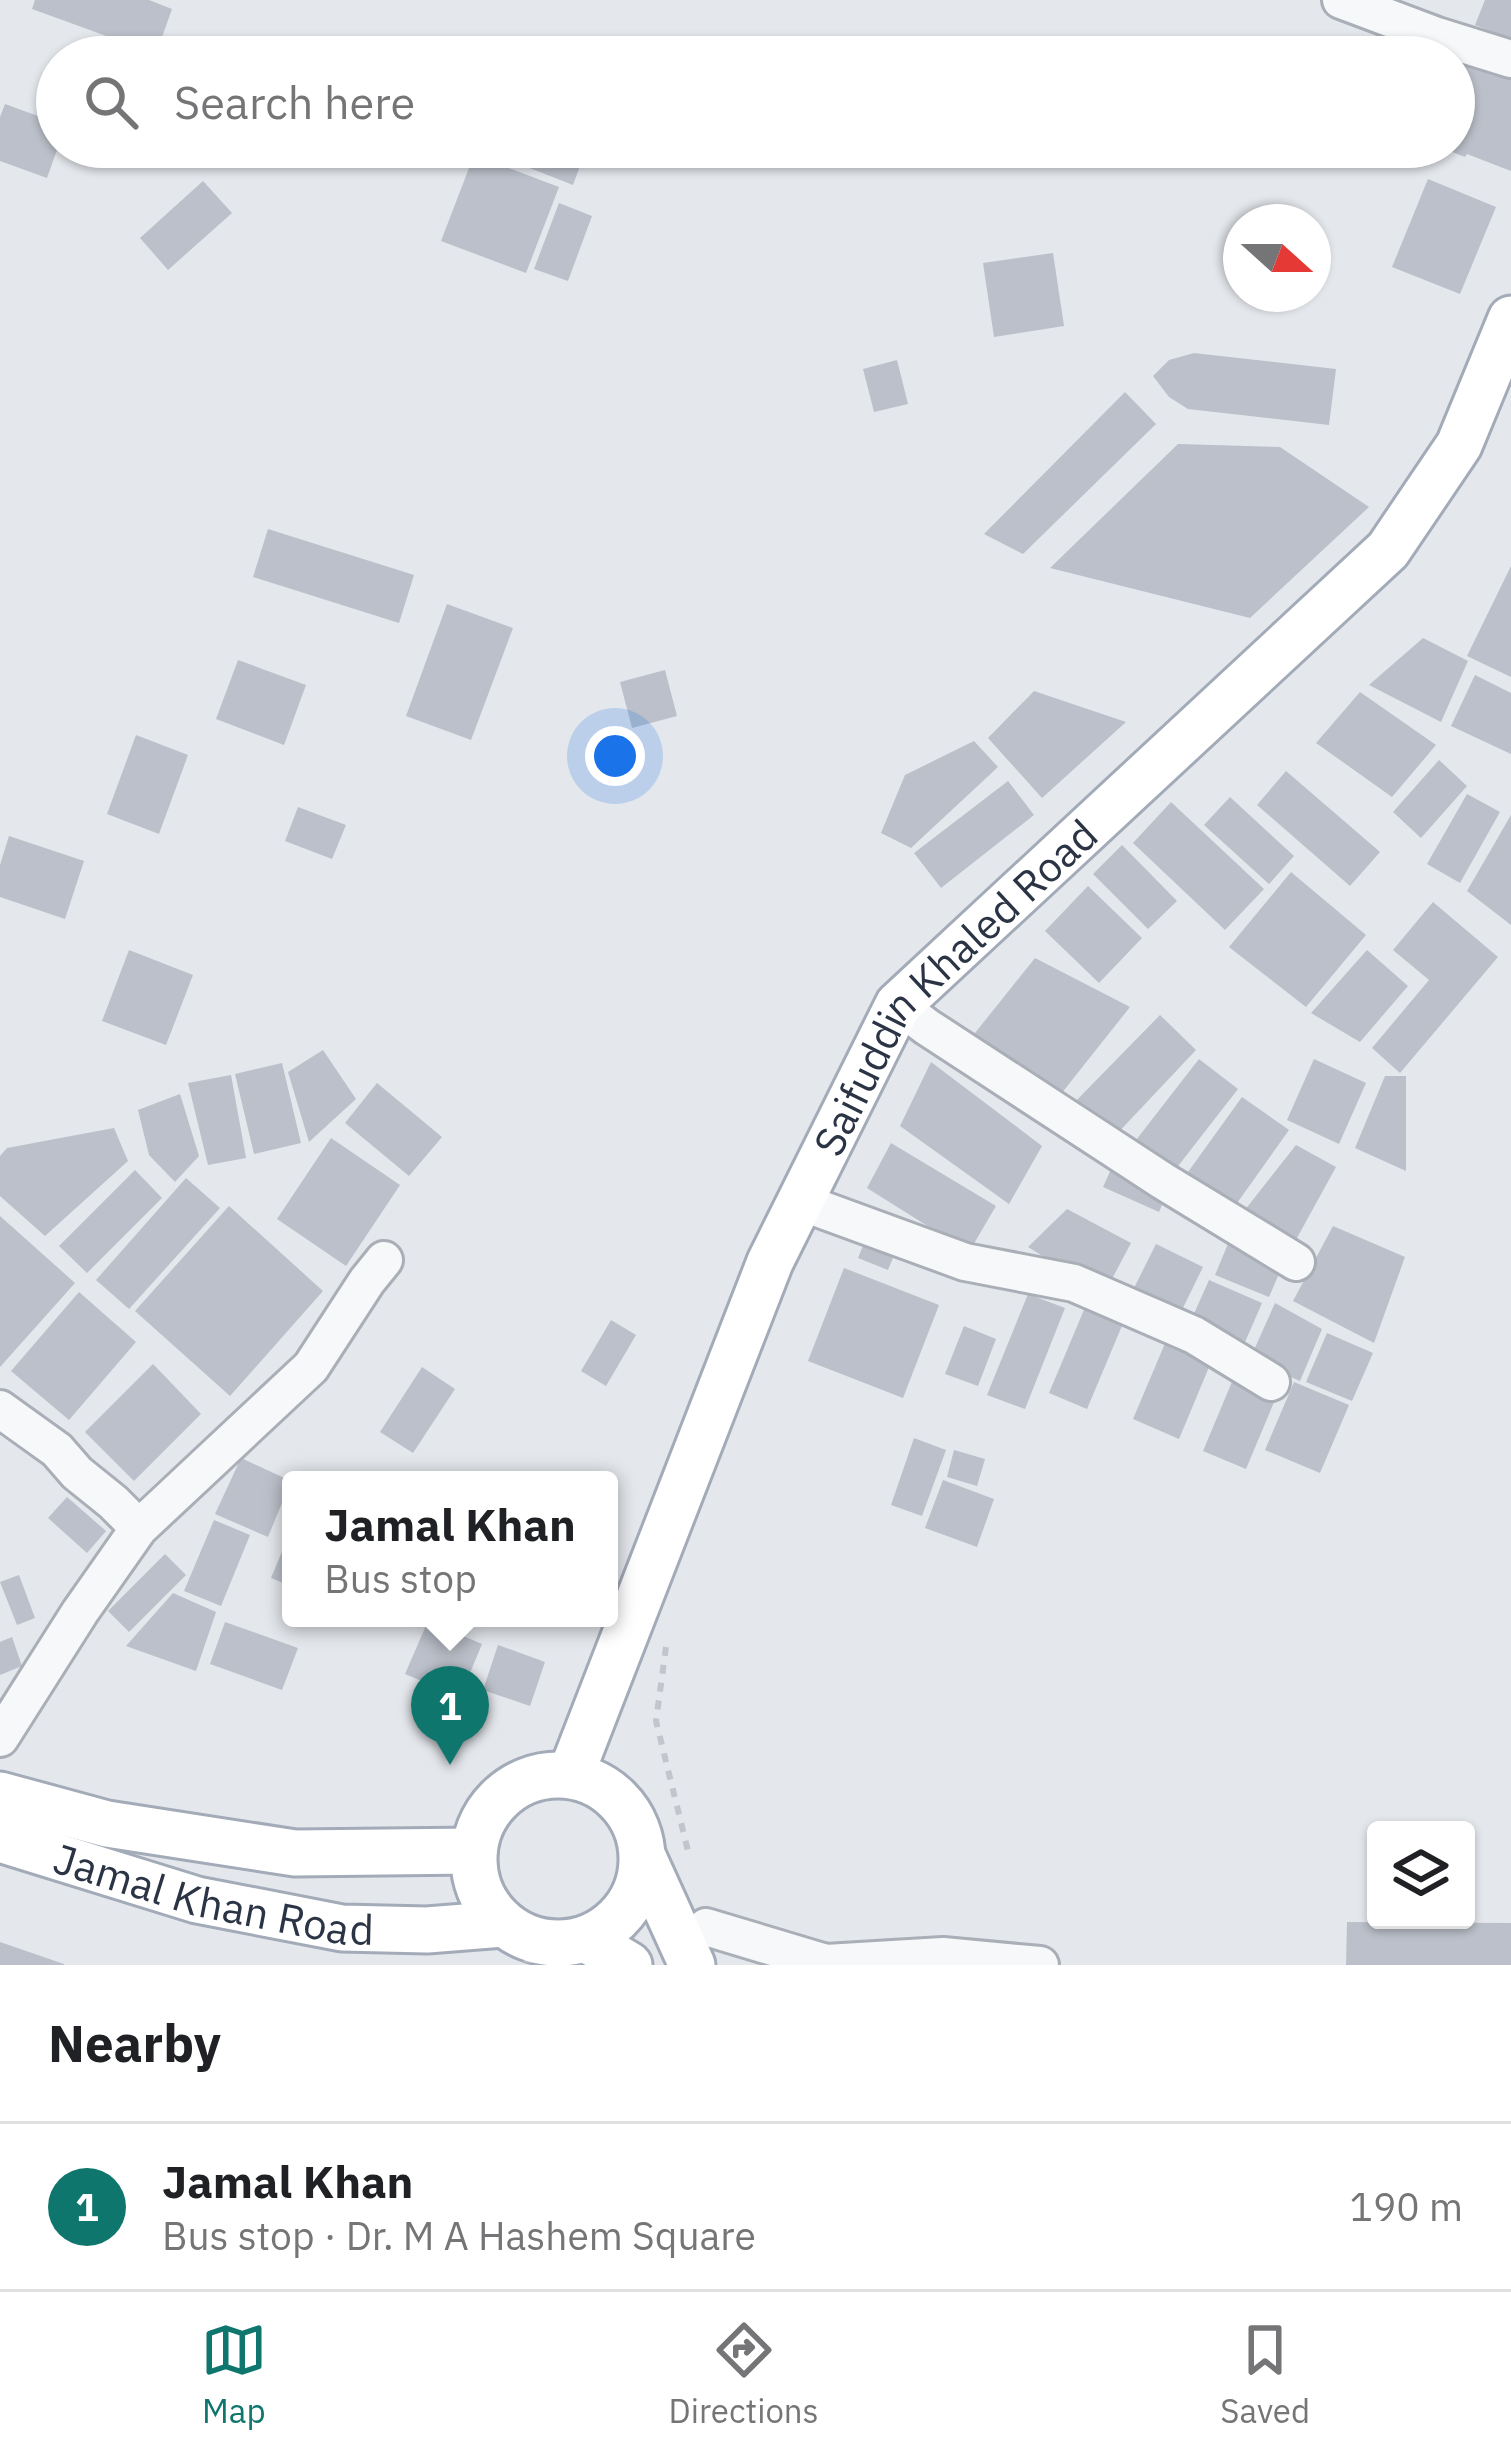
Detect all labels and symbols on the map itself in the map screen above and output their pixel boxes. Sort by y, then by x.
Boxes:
north arrow [1223,204,1331,312]
your location [585,726,645,786]
street label: Saifuddin Khaled Road [800,807,1108,1165]
pin: 1 [411,1666,489,1765]
street label: Jamal Khan Road [47,1830,375,1956]

